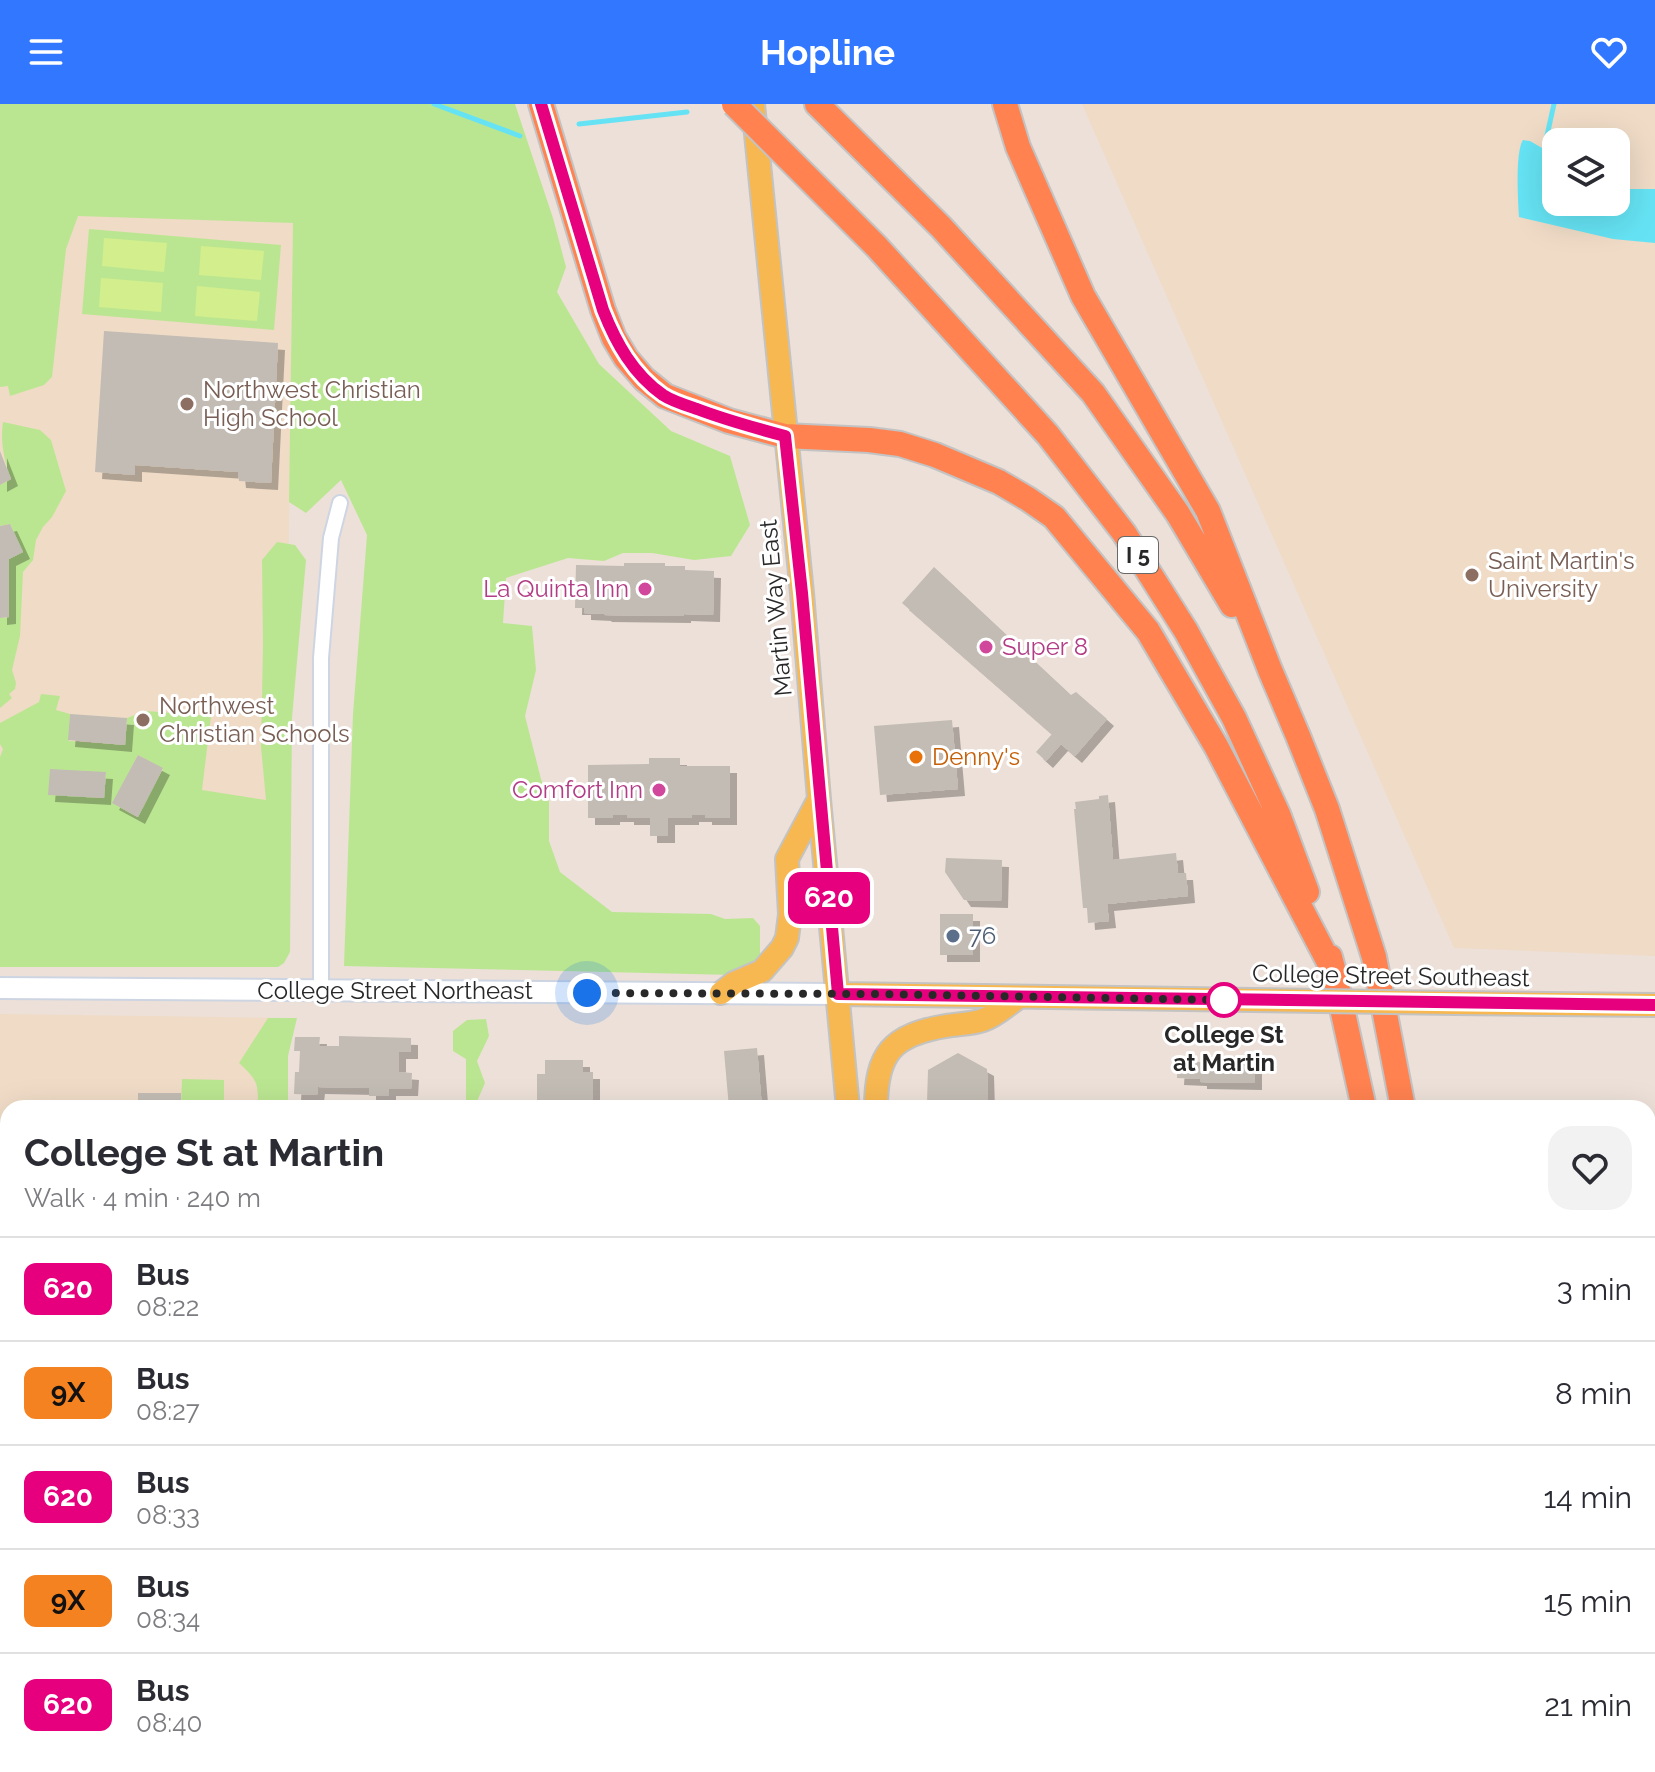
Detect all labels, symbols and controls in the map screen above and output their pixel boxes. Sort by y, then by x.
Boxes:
icon: menu [24,30,68,74]
icon: heart [1587,30,1631,74]
text: Hopline [760,31,895,73]
map controls [1542,128,1630,216]
button: layers [1542,128,1630,216]
place label: Northwest Christian High School [203,375,421,432]
marker: Northwest Christian High School [178,395,196,413]
street label: Martin Way East [753,518,798,698]
road number: I 5 [1118,537,1158,573]
place label: Saint Martin's University [1488,546,1635,603]
marker: Saint Martin's University [1463,566,1481,584]
place label: La Quinta Inn [483,574,629,603]
marker: La Quinta Inn [636,580,654,598]
place label: Super 8 [1002,632,1088,661]
marker: Super 8 [977,638,995,656]
place label: Northwest Christian Schools [159,691,350,748]
marker: Northwest Christian Schools [134,711,152,729]
place label: Denny's [932,742,1020,771]
marker: Denny's [907,748,925,766]
place label: Comfort Inn [512,775,643,804]
marker: Comfort Inn [650,781,668,799]
line badge: 620 [783,872,875,924]
text: 620 [804,881,854,914]
place label: 76 [969,921,996,950]
marker: 76 [944,927,962,945]
street label: College Street Southeast [1252,959,1530,992]
your location [567,973,607,1013]
street label: College Street Northeast [257,976,533,1005]
marker: College St at Martin [1207,983,1241,1017]
place label: College St at Martin [1164,1020,1284,1077]
button: heart [1548,1126,1632,1210]
text: College St at Martin [24,1130,384,1175]
text: Walk · 4 min · 240 m [24,1183,261,1213]
text: Bus [136,1257,190,1292]
text: 620 [43,1272,93,1305]
text: 3 min [1557,1272,1632,1307]
text: 08:22 [136,1292,199,1322]
text: Bus [136,1361,190,1396]
text: 9X [51,1376,85,1409]
text: 8 min [1555,1376,1632,1411]
text: 08:27 [136,1396,200,1426]
text: Bus [136,1465,190,1500]
text: 620 [43,1480,93,1513]
text: 14 min [1544,1480,1632,1515]
text: 08:33 [136,1500,200,1530]
text: Bus [136,1569,190,1604]
text: 9X [51,1584,85,1617]
text: 15 min [1544,1584,1632,1619]
text: 08:34 [136,1604,200,1634]
text: Bus [136,1673,190,1708]
text: 620 [43,1688,93,1721]
text: 21 min [1544,1688,1632,1723]
text: 08:40 [136,1708,202,1738]

